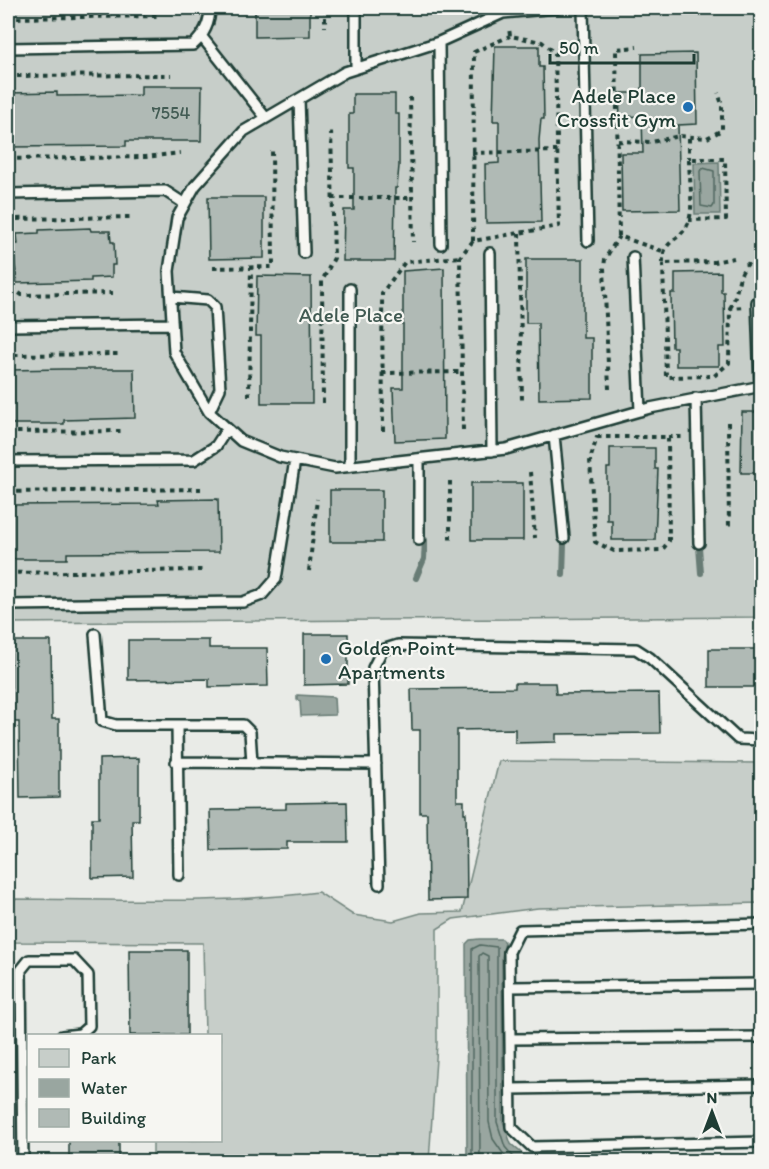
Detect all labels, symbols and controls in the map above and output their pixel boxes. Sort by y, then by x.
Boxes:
scale bar [550,27,694,65]
text: 50 m [559,37,599,59]
place label: Adele Place Crossfit Gym [557,83,676,132]
marker: Adele Place Crossfit Gym [681,100,695,114]
house number: 7554 [152,102,190,124]
park label: Adele Place [299,302,403,327]
place label: Golden Point Apartments [338,635,455,684]
marker: Golden Point Apartments [319,652,333,666]
legend [27,1034,222,1142]
text: Park [81,1047,116,1069]
text: Water [81,1077,127,1099]
north arrow [682,1082,742,1142]
text: N [707,1088,717,1107]
text: Building [81,1107,147,1129]

